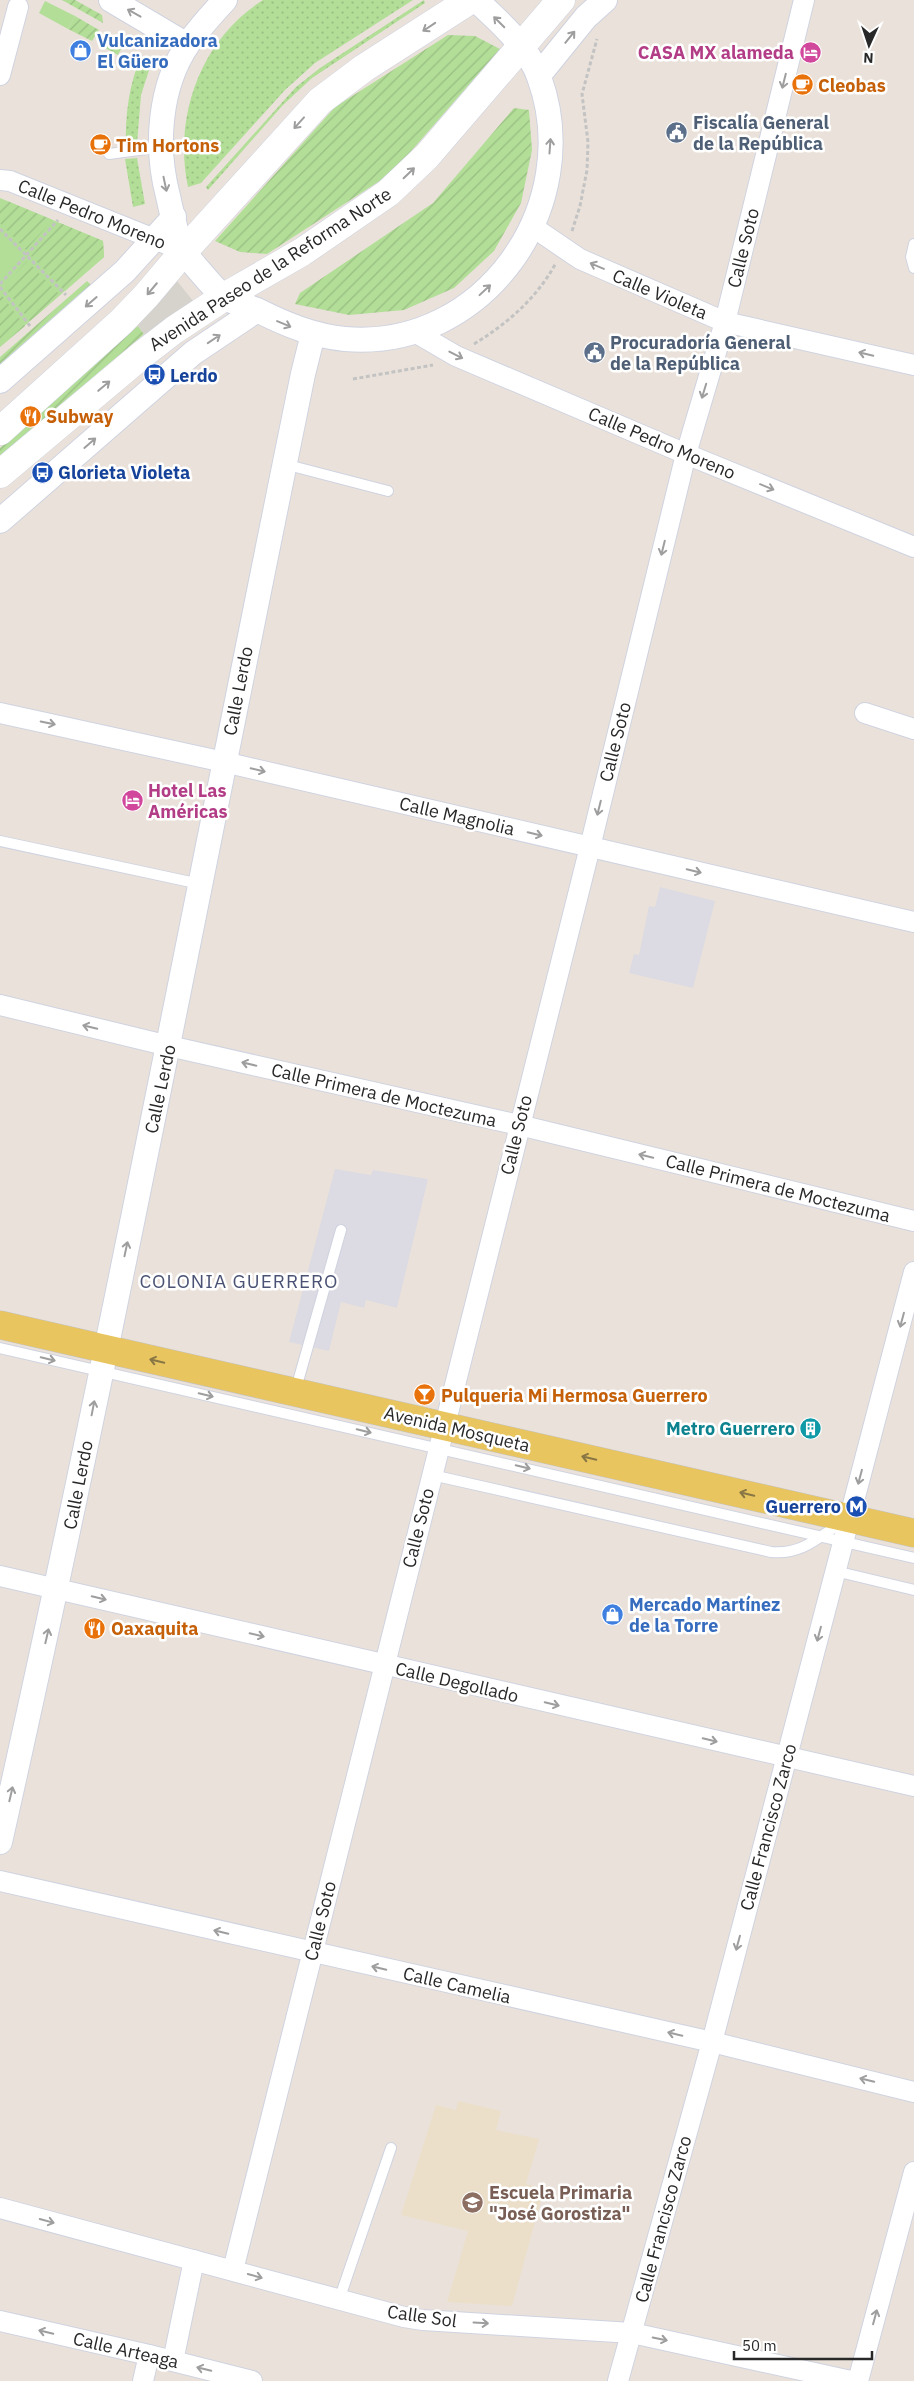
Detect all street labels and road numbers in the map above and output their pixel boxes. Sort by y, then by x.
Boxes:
street label: Calle Pedro Moreno [15,174,169,254]
street label: Avenida Paseo de la Reforma Norte [145,182,396,356]
street label: Calle Soto [722,206,764,290]
street label: Calle Violeta [609,264,711,324]
street label: Calle Pedro Moreno [585,402,739,484]
street label: Calle Lerdo [218,644,258,738]
street label: Calle Soto [594,700,636,784]
street label: Calle Magnolia [397,792,517,841]
street label: Calle Lerdo [139,1042,181,1136]
street label: Calle Primera de Moctezuma [269,1058,499,1132]
street label: Calle Soto [495,1093,537,1177]
street label: Calle Primera de Moctezuma [663,1149,893,1227]
street label: Avenida Mosqueta [382,1401,532,1457]
street label: Calle Lerdo [58,1438,98,1532]
street label: Calle Soto [397,1486,439,1570]
street label: Calle Degollado [393,1657,521,1707]
street label: Calle Francisco Zarco [735,1741,801,1913]
street label: Calle Soto [299,1879,341,1963]
street label: Calle Camelia [401,1961,514,2009]
street label: Calle Francisco Zarco [630,2133,696,2305]
street label: Calle Sol [386,2300,458,2332]
street label: Calle Arteaga [71,2327,181,2373]

